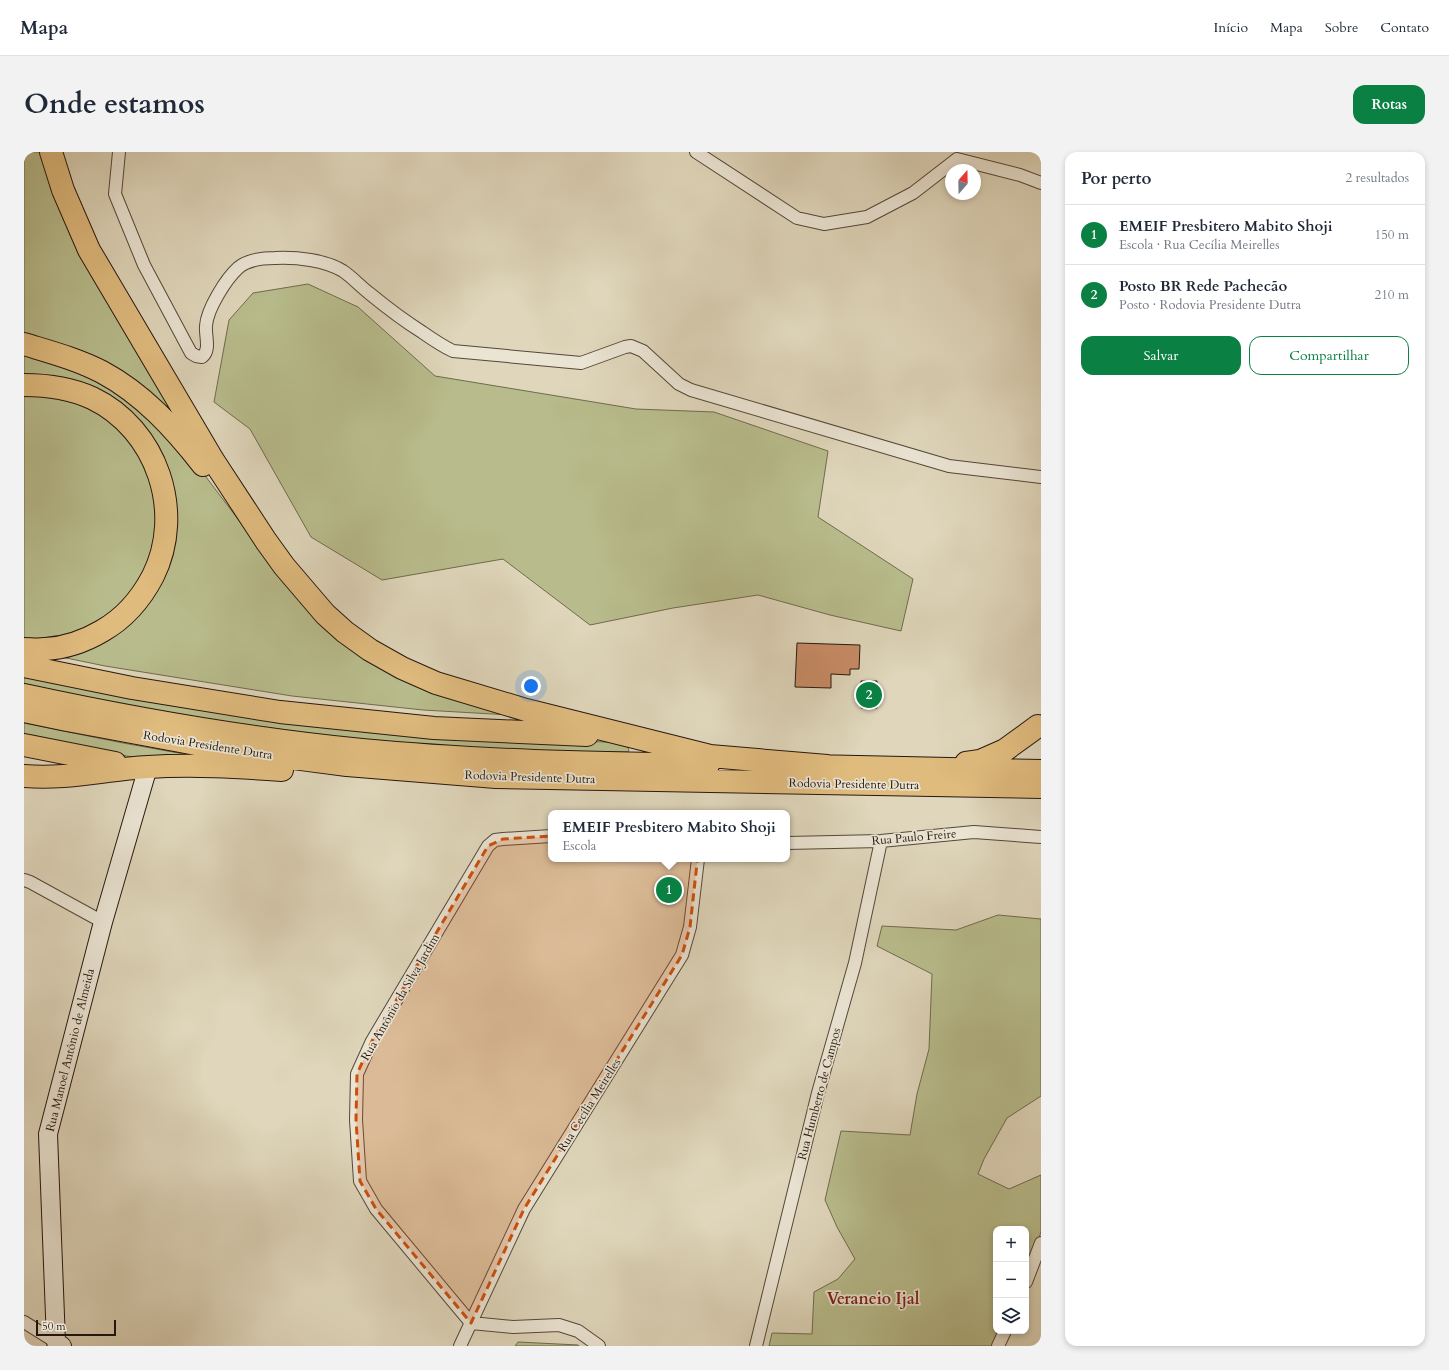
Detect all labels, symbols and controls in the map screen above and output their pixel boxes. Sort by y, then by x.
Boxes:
text: Mapa [20,15,68,41]
text: Início [1213,18,1248,37]
text: Mapa [1270,18,1303,37]
text: Sobre [1325,18,1358,37]
text: Contato [1380,18,1429,37]
text: Onde estamos [24,85,205,123]
button: Rotas [1353,85,1425,124]
north arrow [945,164,981,200]
text: Por perto [1081,167,1151,190]
text: 2 resultados [1345,169,1409,187]
text: EMEIF Presbitero Mabito Shoji [1119,216,1333,236]
text: 1 [1091,226,1097,244]
text: 150 m [1375,226,1409,244]
text: Escola · Rua Cecília Meirelles [1119,236,1280,254]
text: Posto BR Rede Pachecão [1119,276,1287,296]
text: 2 [1091,286,1097,304]
text: 210 m [1375,286,1409,304]
text: Posto · Rodovia Presidente Dutra [1119,296,1301,314]
button: Salvar [1081,336,1241,375]
button: Compartilhar [1249,336,1409,375]
your location [521,676,541,696]
pin: 2 [856,680,882,710]
street label: Rodovia Presidente Dutra [142,727,275,763]
street label: Rodovia Presidente Dutra [464,767,596,787]
street label: Rodovia Presidente Dutra [789,775,920,793]
popup [548,810,790,862]
text: EMEIF Presbitero Mabito Shoji [562,817,776,837]
street label: Rua Paulo Freire [871,825,957,849]
text: Escola [562,837,596,855]
pin: 1 [656,875,682,905]
street label: Rua Antônio da Silva Jardim [357,930,443,1063]
street label: Rua Manoel Antônio de Almeida [42,966,98,1133]
street label: Rua Humberto de Campos [794,1026,844,1162]
street label: Rua Cecília Meirelles [554,1055,624,1155]
map controls [993,1226,1029,1334]
button: + [993,1226,1029,1262]
button: − [993,1262,1029,1298]
district label: Veraneio Ijal [827,1288,920,1310]
button: layers [993,1298,1029,1334]
scale bar [36,1318,116,1337]
text: 50 m [42,1319,66,1334]

